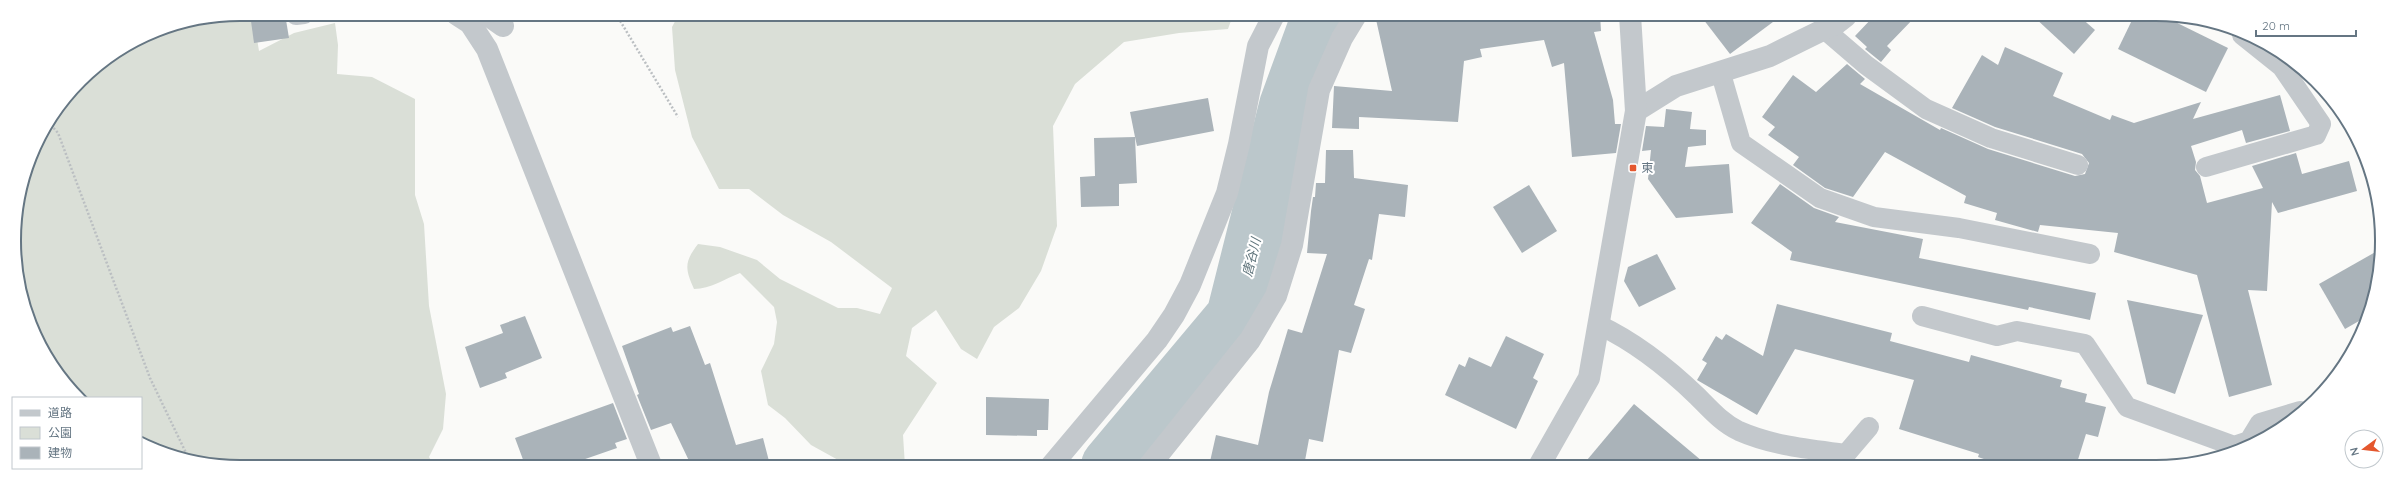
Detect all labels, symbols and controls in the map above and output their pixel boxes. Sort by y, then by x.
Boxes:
scale bar [2256,12,2356,38]
text: 20 m [2262,18,2290,33]
place label: 東 [1641,160,1653,175]
marker: 東 [1628,163,1638,173]
water label: 唐谷川 [1239,234,1264,278]
legend [12,397,142,469]
text: 道路 [48,405,72,420]
text: 公園 [48,425,72,440]
north arrow [2344,429,2384,469]
text: 建物 [48,445,72,460]
text: N [2347,446,2362,457]

